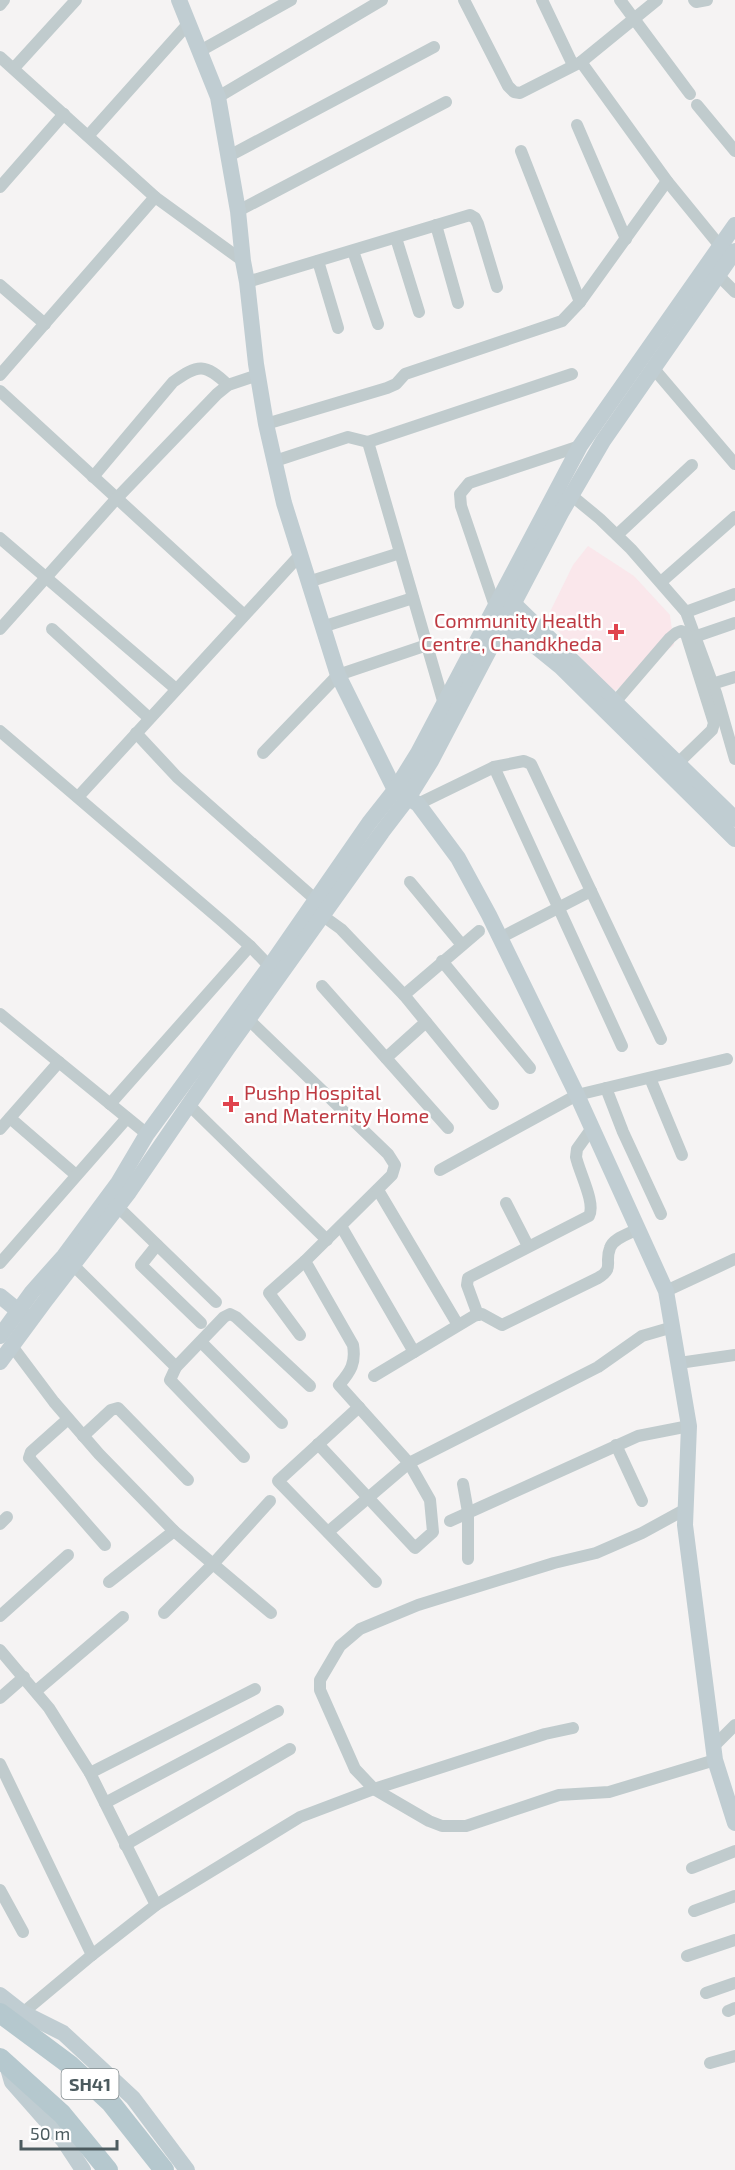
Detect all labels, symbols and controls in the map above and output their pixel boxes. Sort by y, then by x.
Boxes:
place label: Community Health Centre, Chandkheda [421,608,602,655]
marker: Community Health Centre, Chandkheda [607,623,625,641]
place label: Pushp Hospital and Maternity Home [244,1080,429,1127]
marker: Pushp Hospital and Maternity Home [222,1095,240,1113]
road number: SH41 [62,2069,118,2099]
scale bar [21,2113,117,2151]
text: 50 m [30,2122,70,2144]

